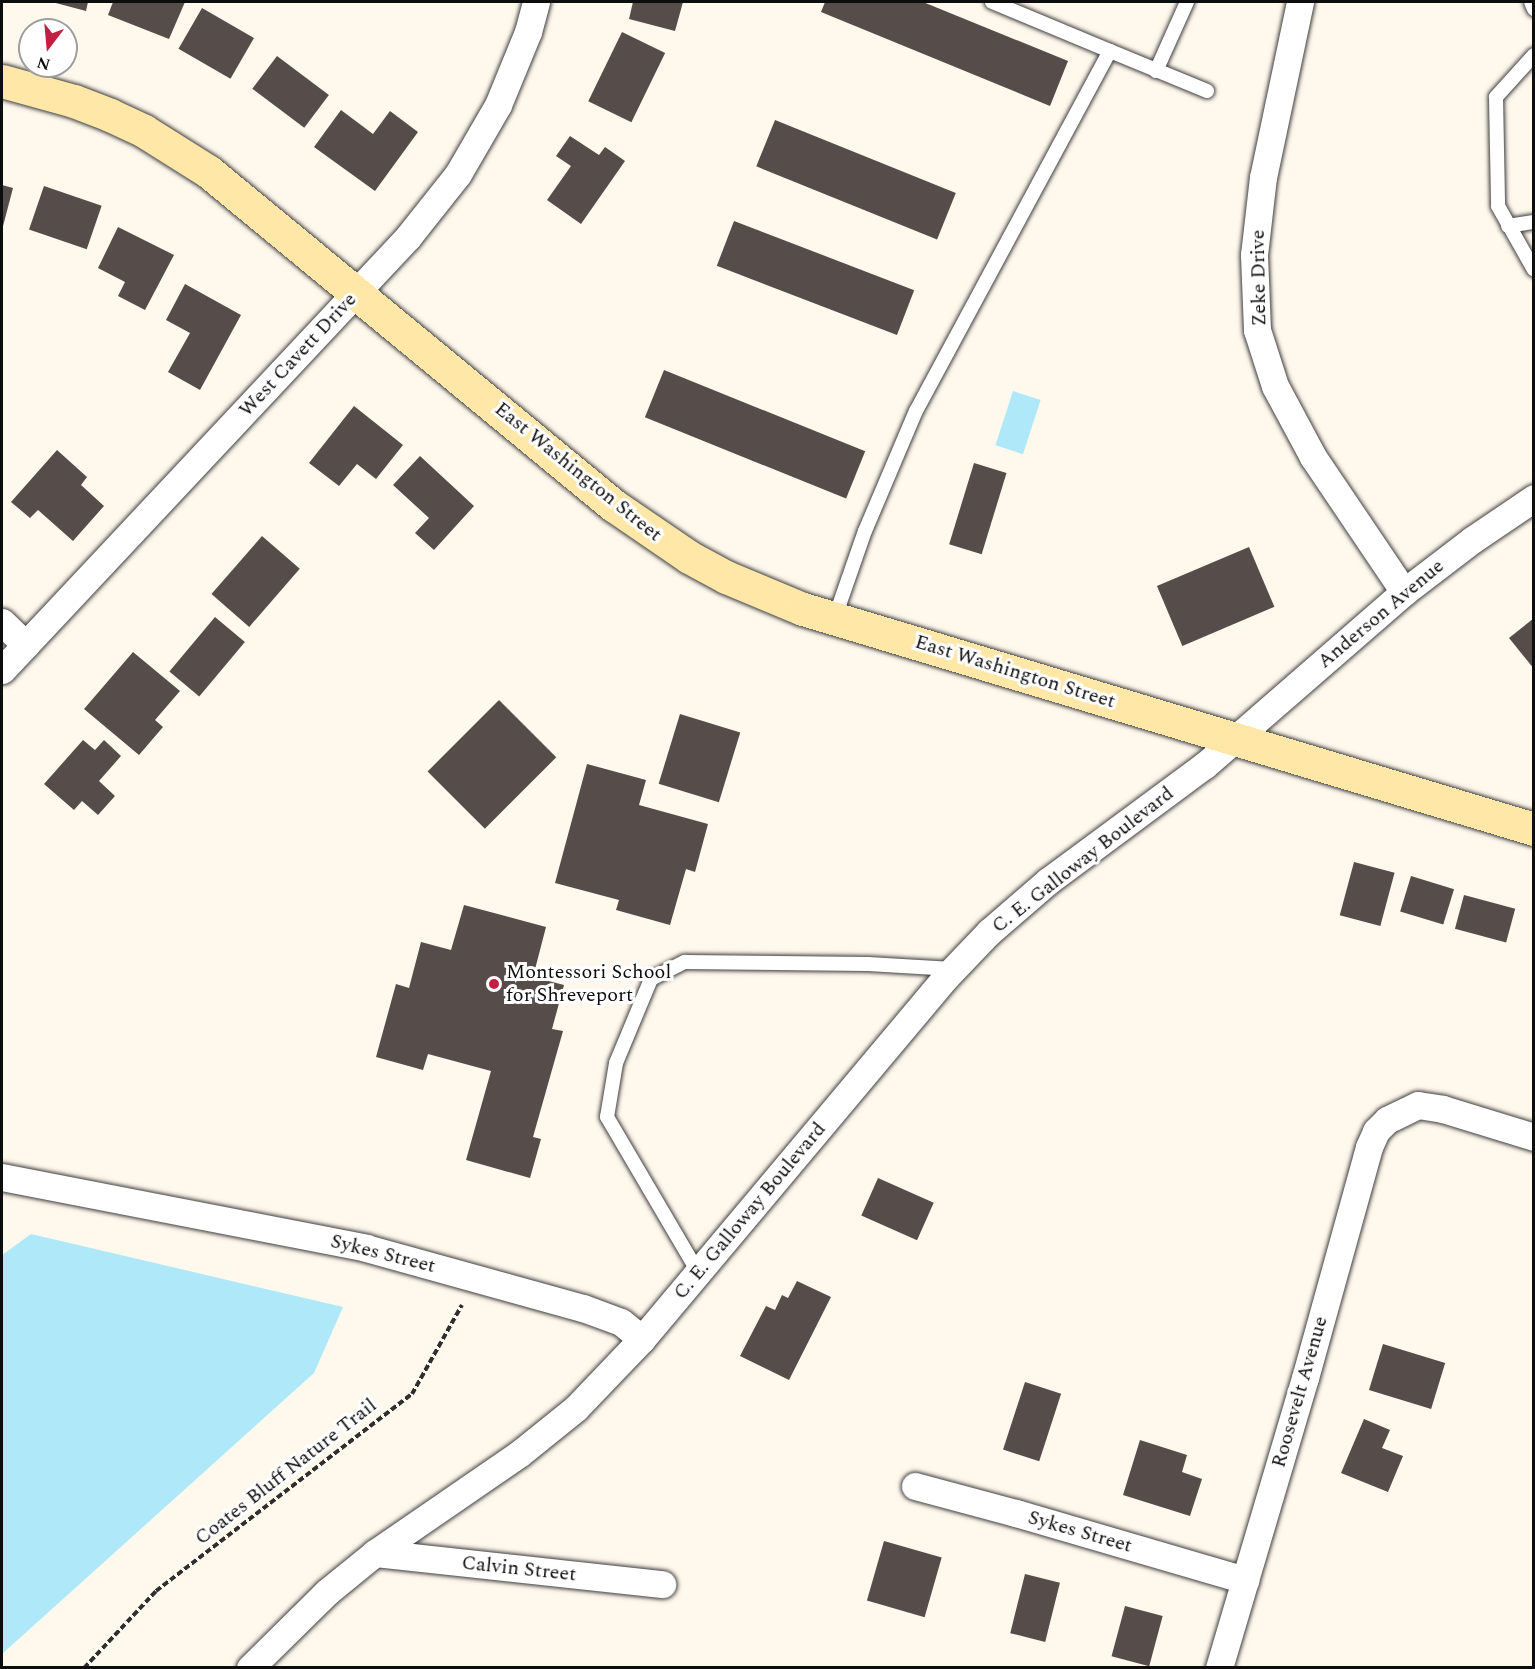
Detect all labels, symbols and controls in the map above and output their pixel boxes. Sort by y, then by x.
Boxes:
north arrow [18,18,78,78]
text: N [34,50,53,77]
street label: Zeke Drive [1246,229,1272,327]
street label: West Cavett Drive [234,288,362,422]
street label: East Washington Street [490,397,666,547]
street label: Anderson Avenue [1313,554,1449,674]
street label: East Washington Street [912,630,1118,714]
street label: C. E. Galloway Boulevard [987,782,1179,938]
place label: Montessori School for Shreveport [506,960,671,1007]
marker: Montessori School for Shreveport [487,977,501,991]
street label: C. E. Galloway Boulevard [669,1118,831,1304]
street label: Sykes Street [328,1229,438,1279]
street label: Roosevelt Avenue [1267,1313,1333,1471]
street label: Coates Bluff Nature Trail [190,1394,382,1550]
street label: Sykes Street [1025,1506,1135,1558]
street label: Calvin Street [461,1551,577,1587]

